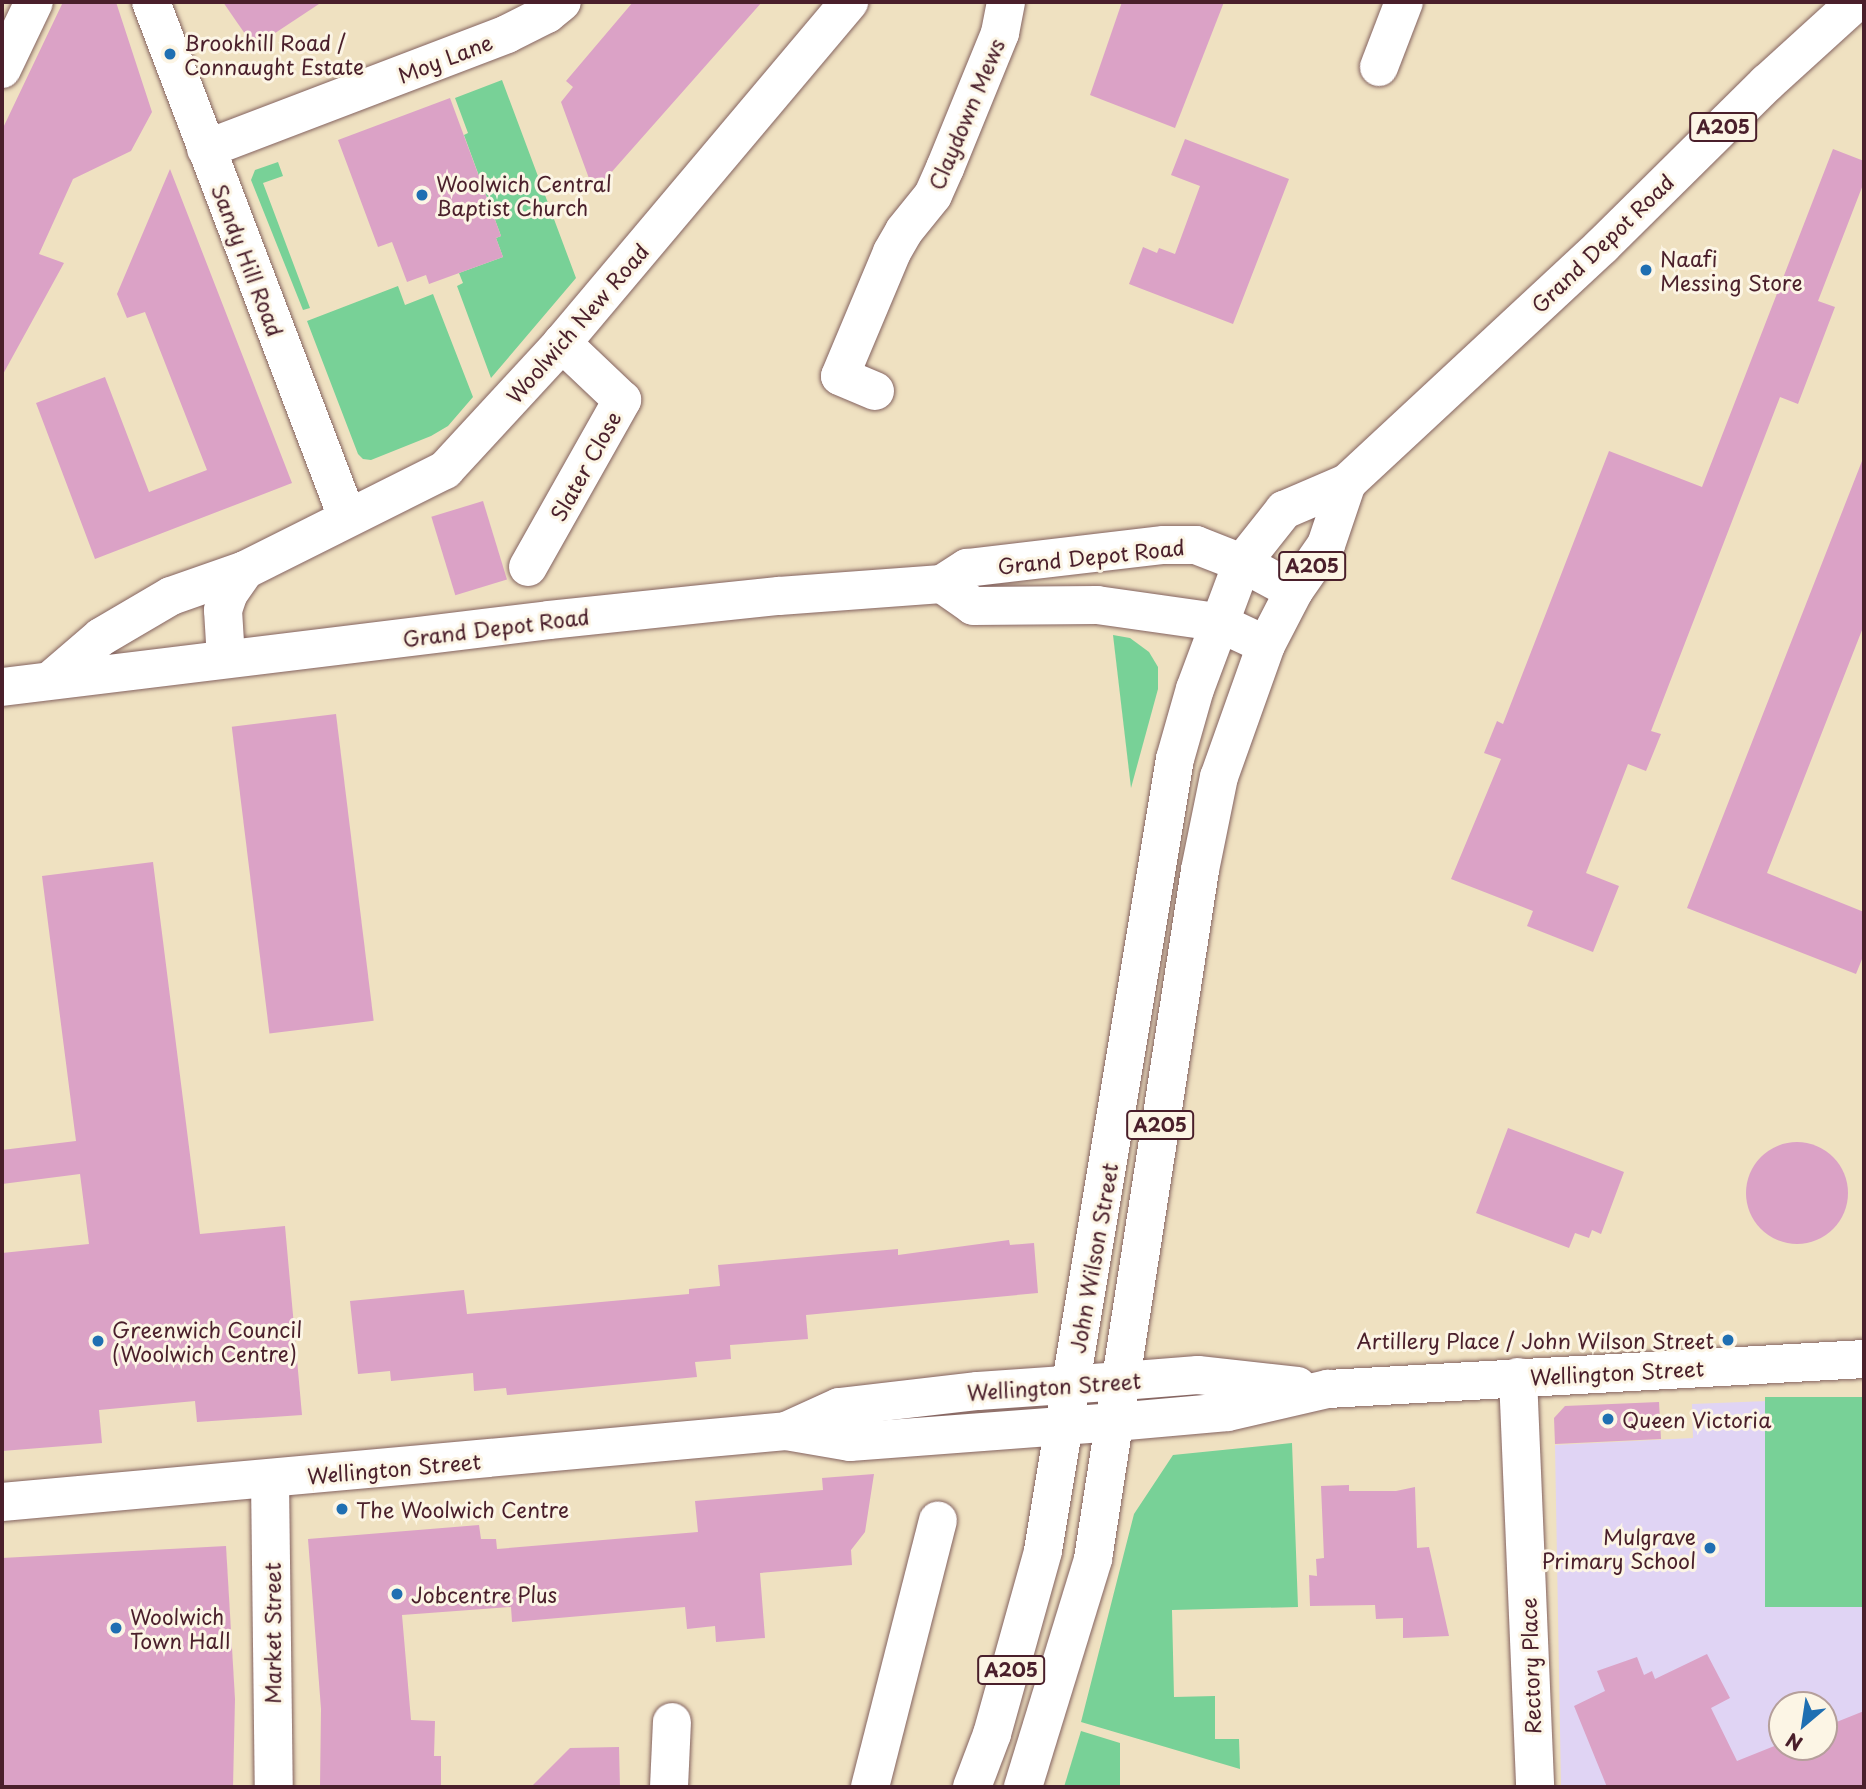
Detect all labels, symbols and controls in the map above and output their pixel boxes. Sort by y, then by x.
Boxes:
street label: Moy Lane [394,28,496,88]
place label: Brookhill Road / Connaught Estate [184,29,366,79]
street label: Claydown Mews [923,35,1009,193]
marker: Brookhill Road / Connaught Estate [162,46,178,62]
road number: A205 [1688,111,1758,142]
street label: Grand Depot Road [1525,168,1679,318]
place label: Woolwich Central Baptist Church [436,170,613,220]
street label: Sandy Hill Road [207,180,289,340]
marker: Woolwich Central Baptist Church [414,187,430,203]
street label: Woolwich New Road [501,238,653,408]
place label: Naafi Messing Store [1660,245,1801,295]
marker: Naafi Messing Store [1638,262,1654,278]
street label: Slater Close [544,406,626,526]
street label: Grand Depot Road [995,534,1187,578]
road number: A205 [1277,551,1347,582]
street label: Grand Depot Road [400,603,592,651]
road number: A205 [1125,1110,1195,1140]
street label: John Wilson Street [1064,1161,1122,1355]
place label: Greenwich Council (Woolwich Centre) [112,1316,304,1366]
place label: Artillery Place / John Wilson Street [1356,1327,1714,1353]
marker: Artillery Place / John Wilson Street [1720,1332,1736,1348]
marker: Greenwich Council (Woolwich Centre) [90,1333,106,1349]
street label: Wellington Street [1529,1355,1705,1389]
street label: Wellington Street [966,1367,1142,1405]
place label: Queen Victoria [1622,1406,1774,1432]
marker: Queen Victoria [1600,1411,1616,1427]
street label: Wellington Street [306,1448,482,1488]
place label: The Woolwich Centre [356,1496,570,1522]
marker: The Woolwich Centre [334,1501,350,1517]
place label: Mulgrave Primary School [1541,1523,1696,1573]
marker: Mulgrave Primary School [1702,1540,1718,1556]
street label: Market Street [259,1561,285,1705]
place label: Jobcentre Plus [411,1581,559,1607]
marker: Jobcentre Plus [389,1586,405,1602]
street label: Rectory Place [1515,1596,1545,1736]
place label: Woolwich Town Hall [130,1603,229,1653]
marker: Woolwich Town Hall [108,1620,124,1636]
road number: A205 [976,1654,1046,1686]
north arrow [1768,1691,1838,1761]
text: N [1780,1727,1807,1759]

